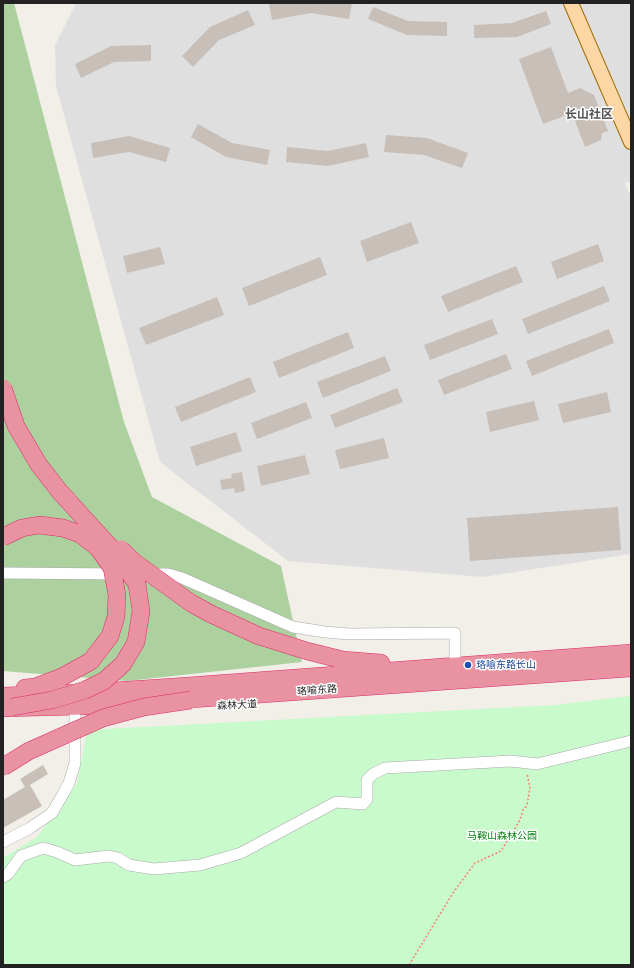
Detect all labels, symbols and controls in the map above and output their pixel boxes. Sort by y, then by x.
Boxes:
district label: 长山社区 [565,107,613,121]
place label: 珞喻东路长山 [476,659,536,671]
marker: 珞喻东路长山 [463,660,473,670]
street label: 珞喻东路 [297,683,337,697]
street label: 森林大道 [217,698,257,712]
park label: 马鞍山森林公园 [467,830,537,842]

